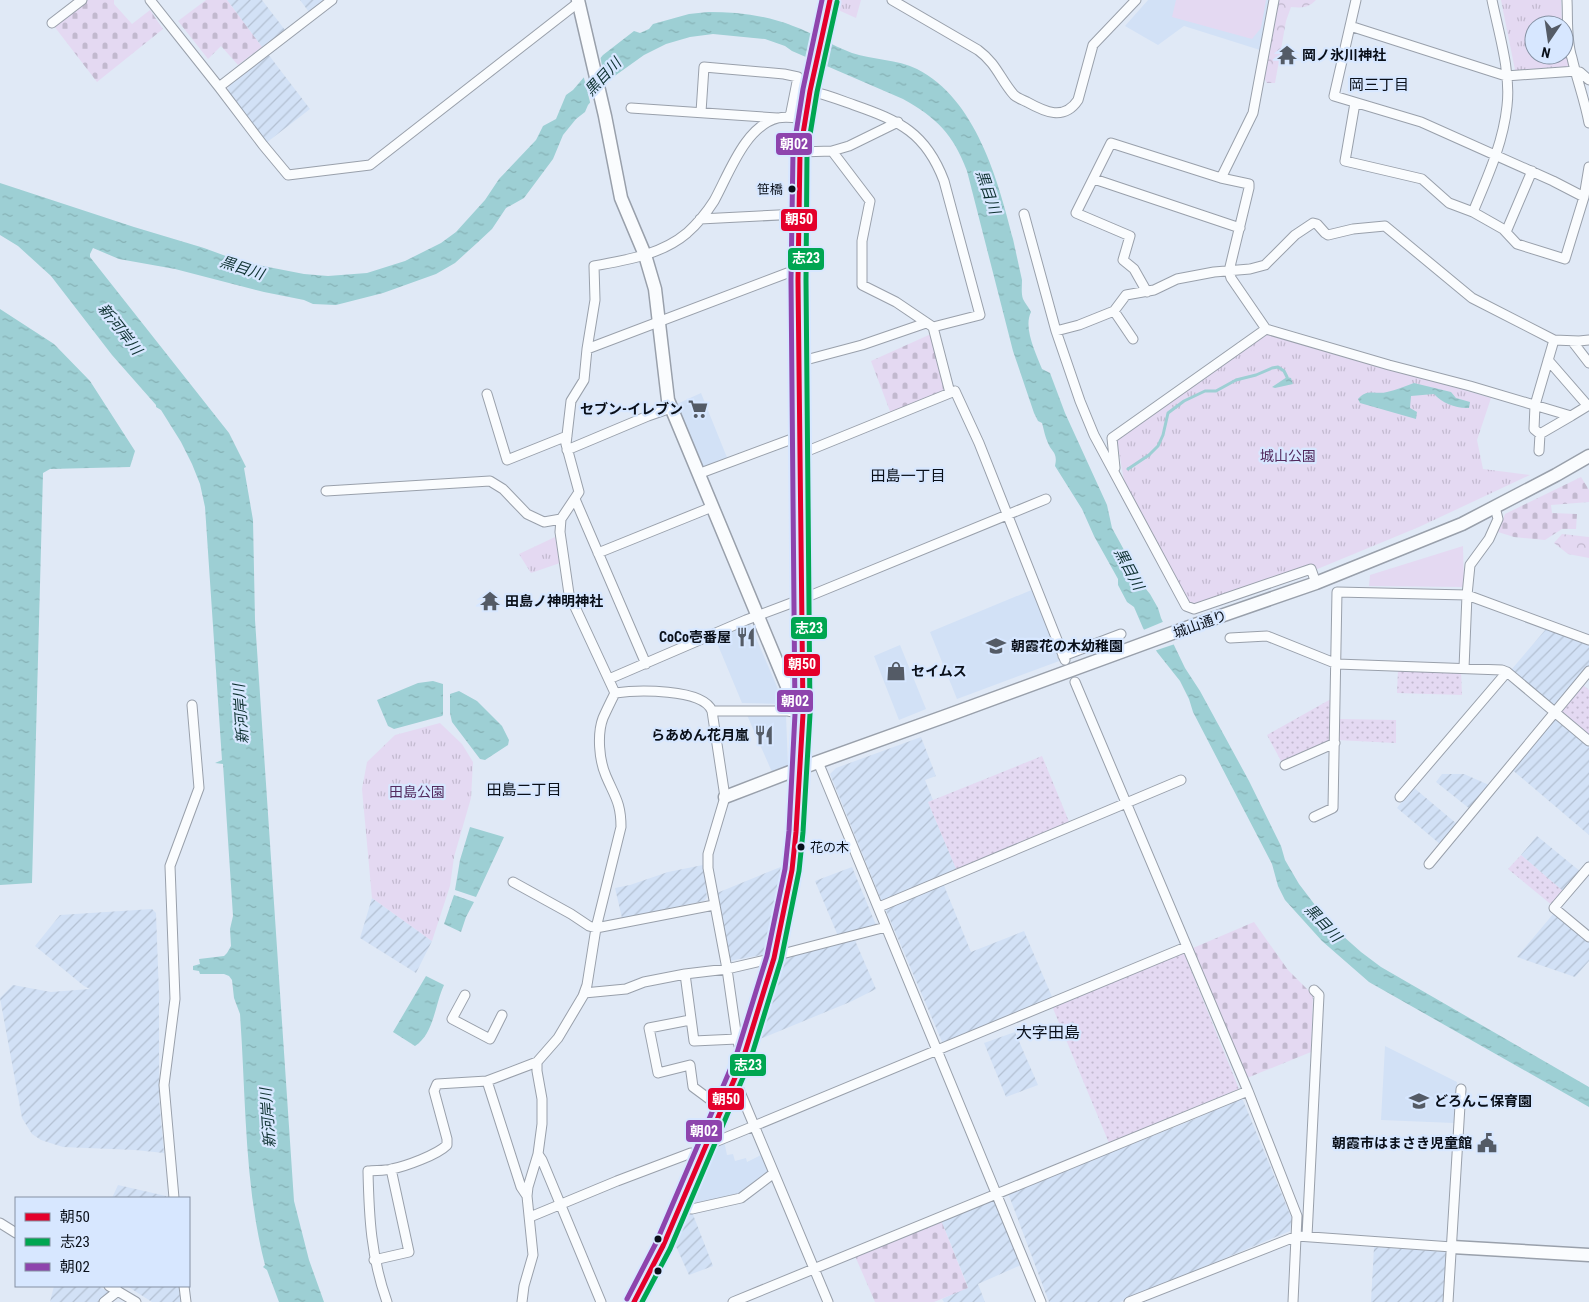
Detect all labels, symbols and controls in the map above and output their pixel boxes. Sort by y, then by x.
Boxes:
north arrow [1524,15,1574,65]
temple icon: 岡ノ氷川神社 [1276,44,1298,66]
text: N [1540,44,1552,61]
place label: 岡ノ氷川神社 [1302,47,1386,63]
water label: 黒目川 [581,53,626,100]
district label: 岡三丁目 [1349,76,1409,94]
line badge: 朝02 [775,132,813,156]
text: 朝02 [780,136,808,152]
water label: 黒目川 [972,168,1004,218]
place label: 笹橋 [757,182,783,197]
marker: 笹橋 [787,184,797,194]
line badge: 朝50 [780,208,818,232]
text: 朝50 [785,211,813,227]
line badge: 志23 [787,247,825,271]
text: 志23 [792,250,820,266]
water label: 黒目川 [218,252,268,284]
water label: 新河岸川 [94,300,147,360]
supermarket icon: セブン-イレブン [687,398,709,420]
place label: セブン-イレブン [580,401,683,417]
park label: 城山公園 [1260,448,1316,464]
district label: 田島一丁目 [870,467,946,485]
water label: 黒目川 [1110,545,1148,595]
temple icon: 田島ノ神明神社 [479,590,501,612]
place label: 田島ノ神明神社 [505,593,603,609]
street label: 城山通り [1171,607,1229,641]
line badge: 志23 [790,616,828,640]
text: 志23 [795,620,823,636]
restaurant icon: CoCo壱番屋 [735,626,757,648]
place label: CoCo壱番屋 [659,629,731,645]
school or university icon: 朝霞花の木幼稚園 [985,635,1007,657]
place label: 朝霞花の木幼稚園 [1011,638,1123,654]
line badge: 朝50 [783,653,821,677]
text: 朝50 [788,656,816,672]
shop icon: セイムス [885,660,907,682]
place label: セイムス [911,663,967,679]
water label: 新河岸川 [230,681,252,745]
line badge: 朝02 [776,689,814,713]
text: 朝02 [781,693,809,709]
restaurant icon: らあめん花月嵐 [753,724,775,746]
place label: らあめん花月嵐 [651,727,749,743]
district label: 田島二丁目 [486,781,562,799]
park label: 田島公園 [389,784,445,800]
place label: 花の木 [810,840,849,855]
marker: 花の木 [796,842,806,852]
water label: 黒目川 [1301,900,1346,947]
district label: 大字田島 [1016,1023,1080,1042]
line badge: 志23 [729,1053,767,1077]
text: 志23 [734,1057,762,1073]
water label: 新河岸川 [257,1085,279,1149]
line badge: 朝50 [707,1087,745,1111]
school or university icon: どろんこ保育園 [1408,1090,1430,1112]
text: 朝50 [712,1091,740,1107]
place label: どろんこ保育園 [1434,1093,1532,1109]
line badge: 朝02 [685,1119,723,1143]
text: 朝02 [690,1123,718,1139]
public building icon: 朝霞市はまさき児童館 [1476,1132,1498,1154]
place label: 朝霞市はまさき児童館 [1332,1135,1472,1151]
legend [15,1197,190,1287]
text: 朝50 [60,1208,90,1226]
text: 志23 [60,1233,90,1251]
unlabelled marker [653,1234,663,1244]
text: 朝02 [60,1258,90,1276]
unlabelled marker [653,1266,663,1276]

